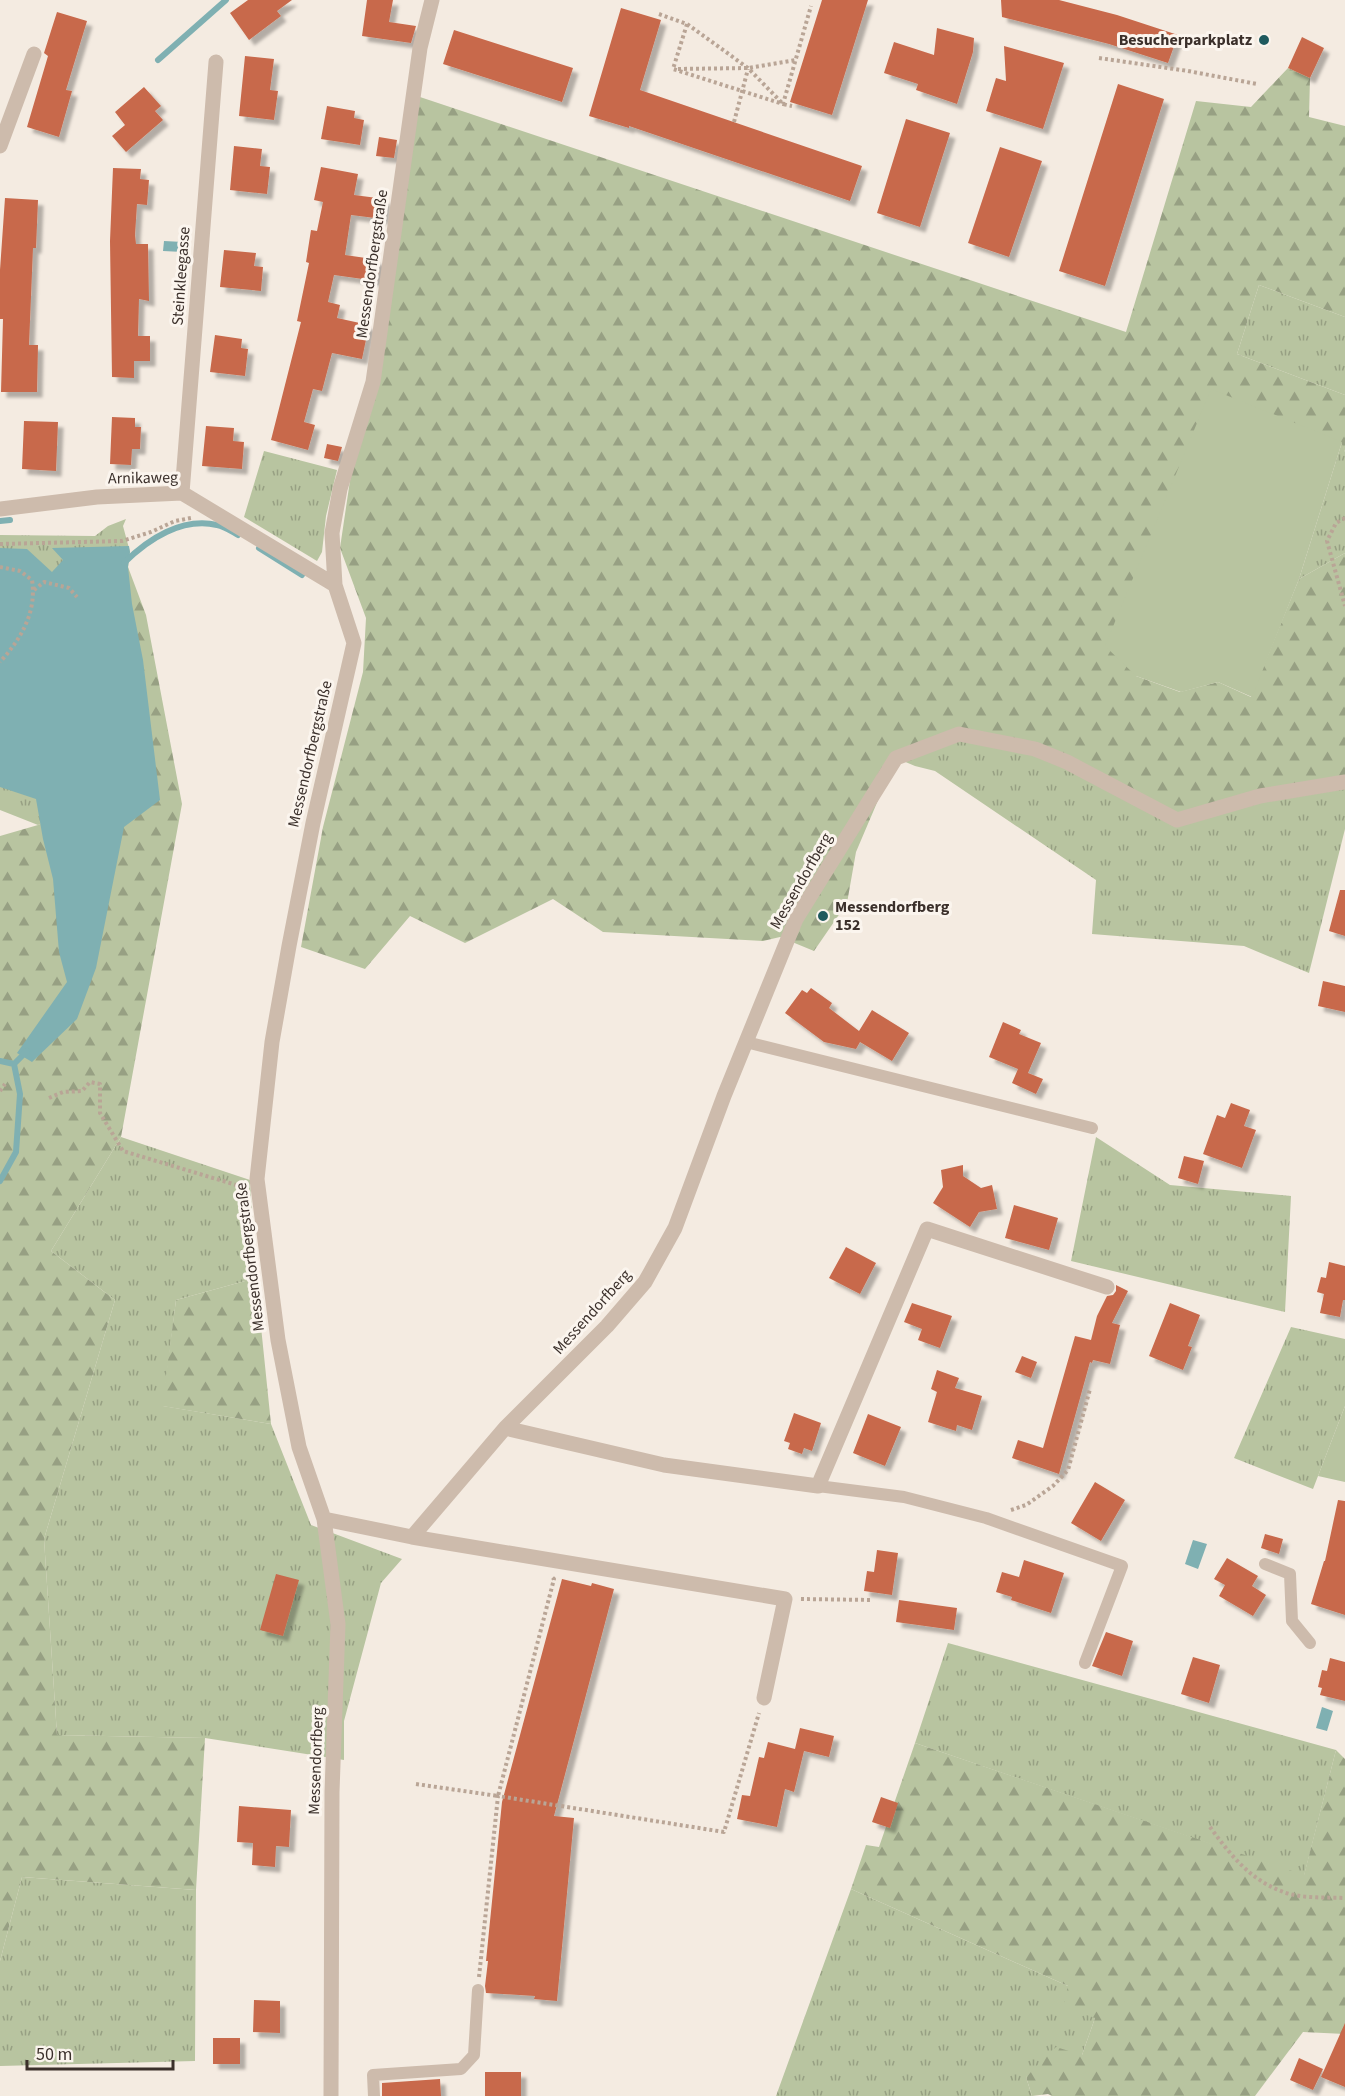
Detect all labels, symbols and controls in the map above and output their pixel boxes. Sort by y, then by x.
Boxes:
place label: Besucherparkplatz [1119,29,1252,51]
marker: Besucherparkplatz [1257,33,1271,47]
street label: Messendorfbergstraße [351,188,393,340]
street label: Steinkleegasse [167,226,195,326]
street label: Arnikaweg [108,466,178,490]
street label: Messendorfbergstraße [282,678,338,829]
street label: Messendorfberg [765,829,837,933]
place label: Messendorfberg 152 [835,896,950,936]
marker: Messendorfberg 152 [816,909,830,923]
street label: Messendorfbergstraße [230,1181,270,1333]
street label: Messendorfberg [548,1265,636,1359]
street label: Messendorfberg [303,1707,329,1815]
scale bar [27,2033,172,2071]
text: 50 m [36,2042,72,2067]

